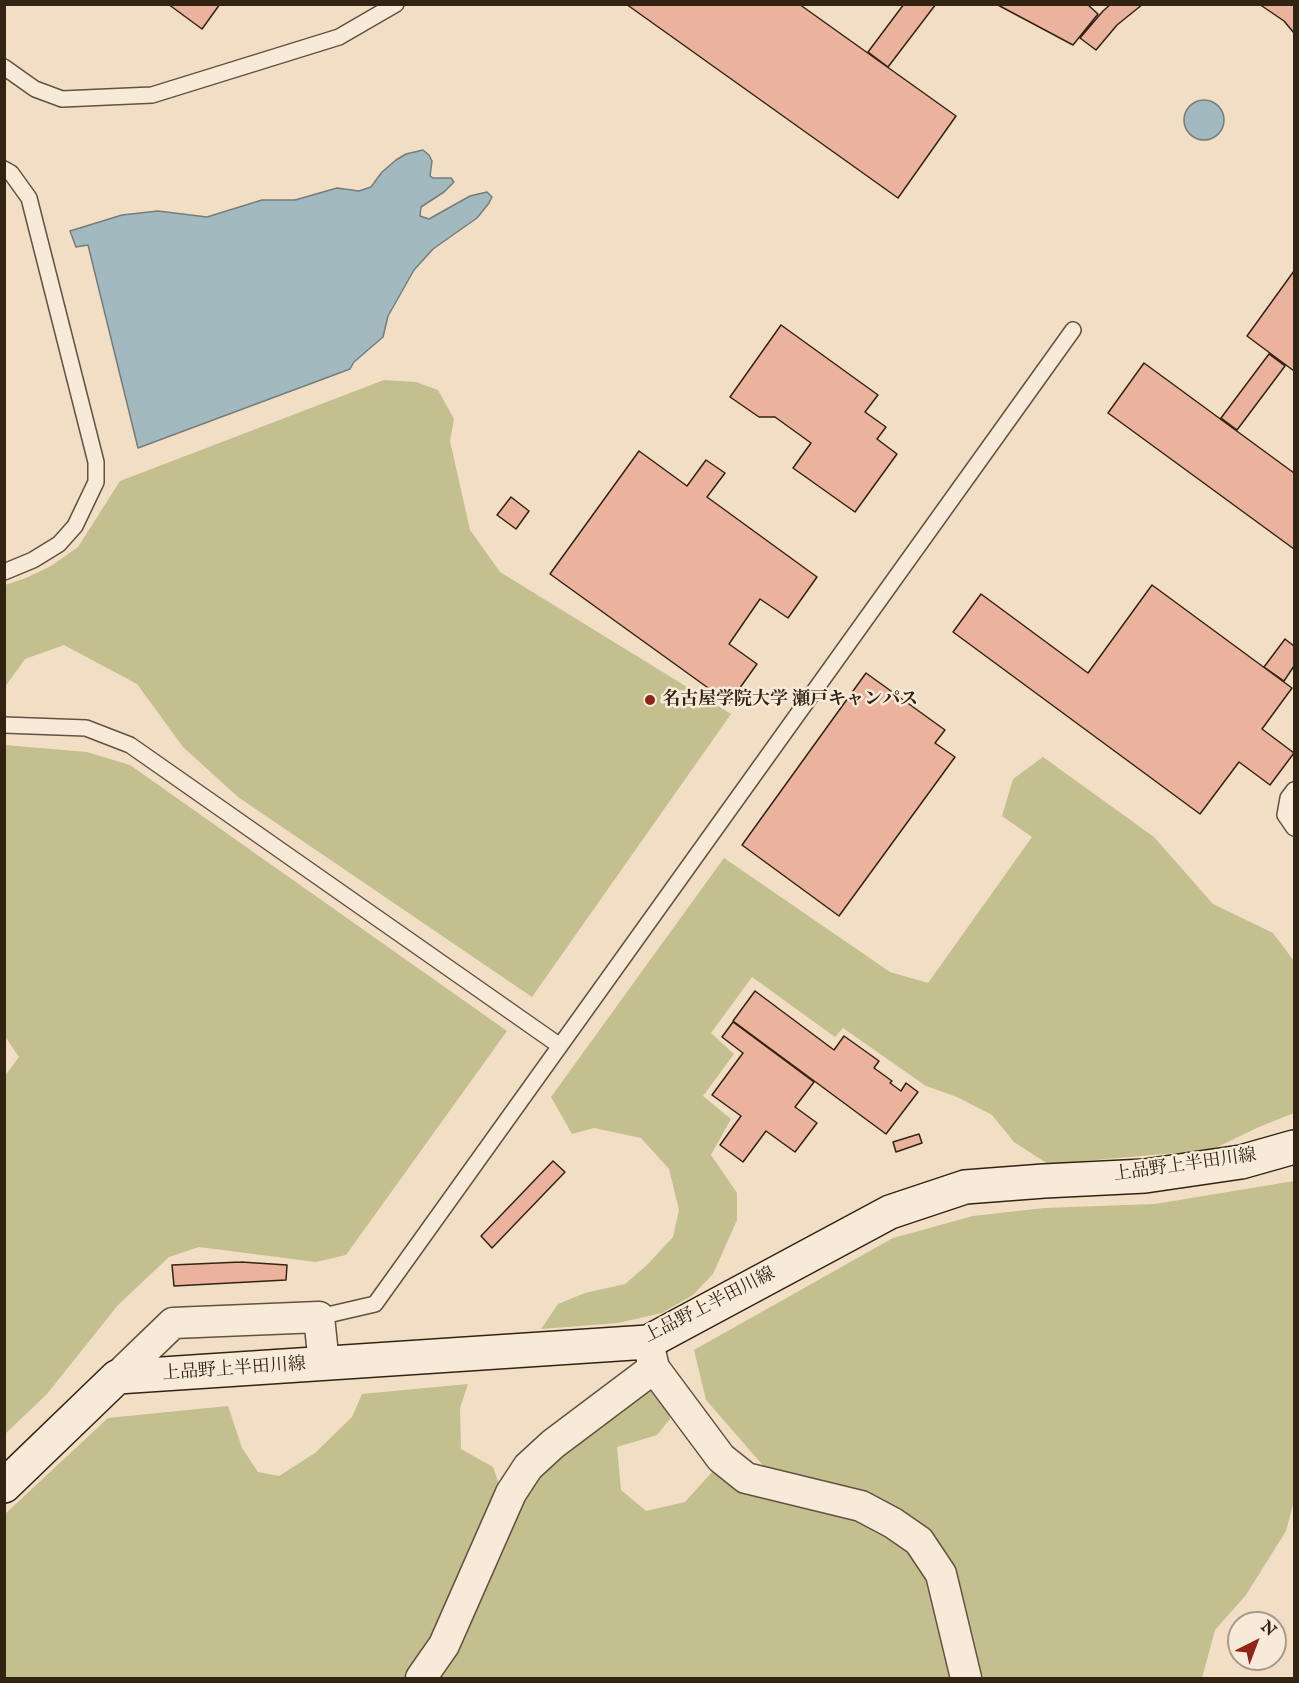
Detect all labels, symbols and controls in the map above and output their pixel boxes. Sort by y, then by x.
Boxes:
place label: 名古屋学院大学 瀬戸キャンパス [662,689,918,711]
marker: 名古屋学院大学 瀬戸キャンパス [643,693,657,707]
street label: 上品野上半田川線 [1112,1145,1258,1187]
street label: 上品野上半田川線 [641,1264,779,1348]
street label: 上品野上半田川線 [161,1354,307,1386]
north arrow [1227,1611,1287,1671]
text: N [1256,1617,1280,1641]

